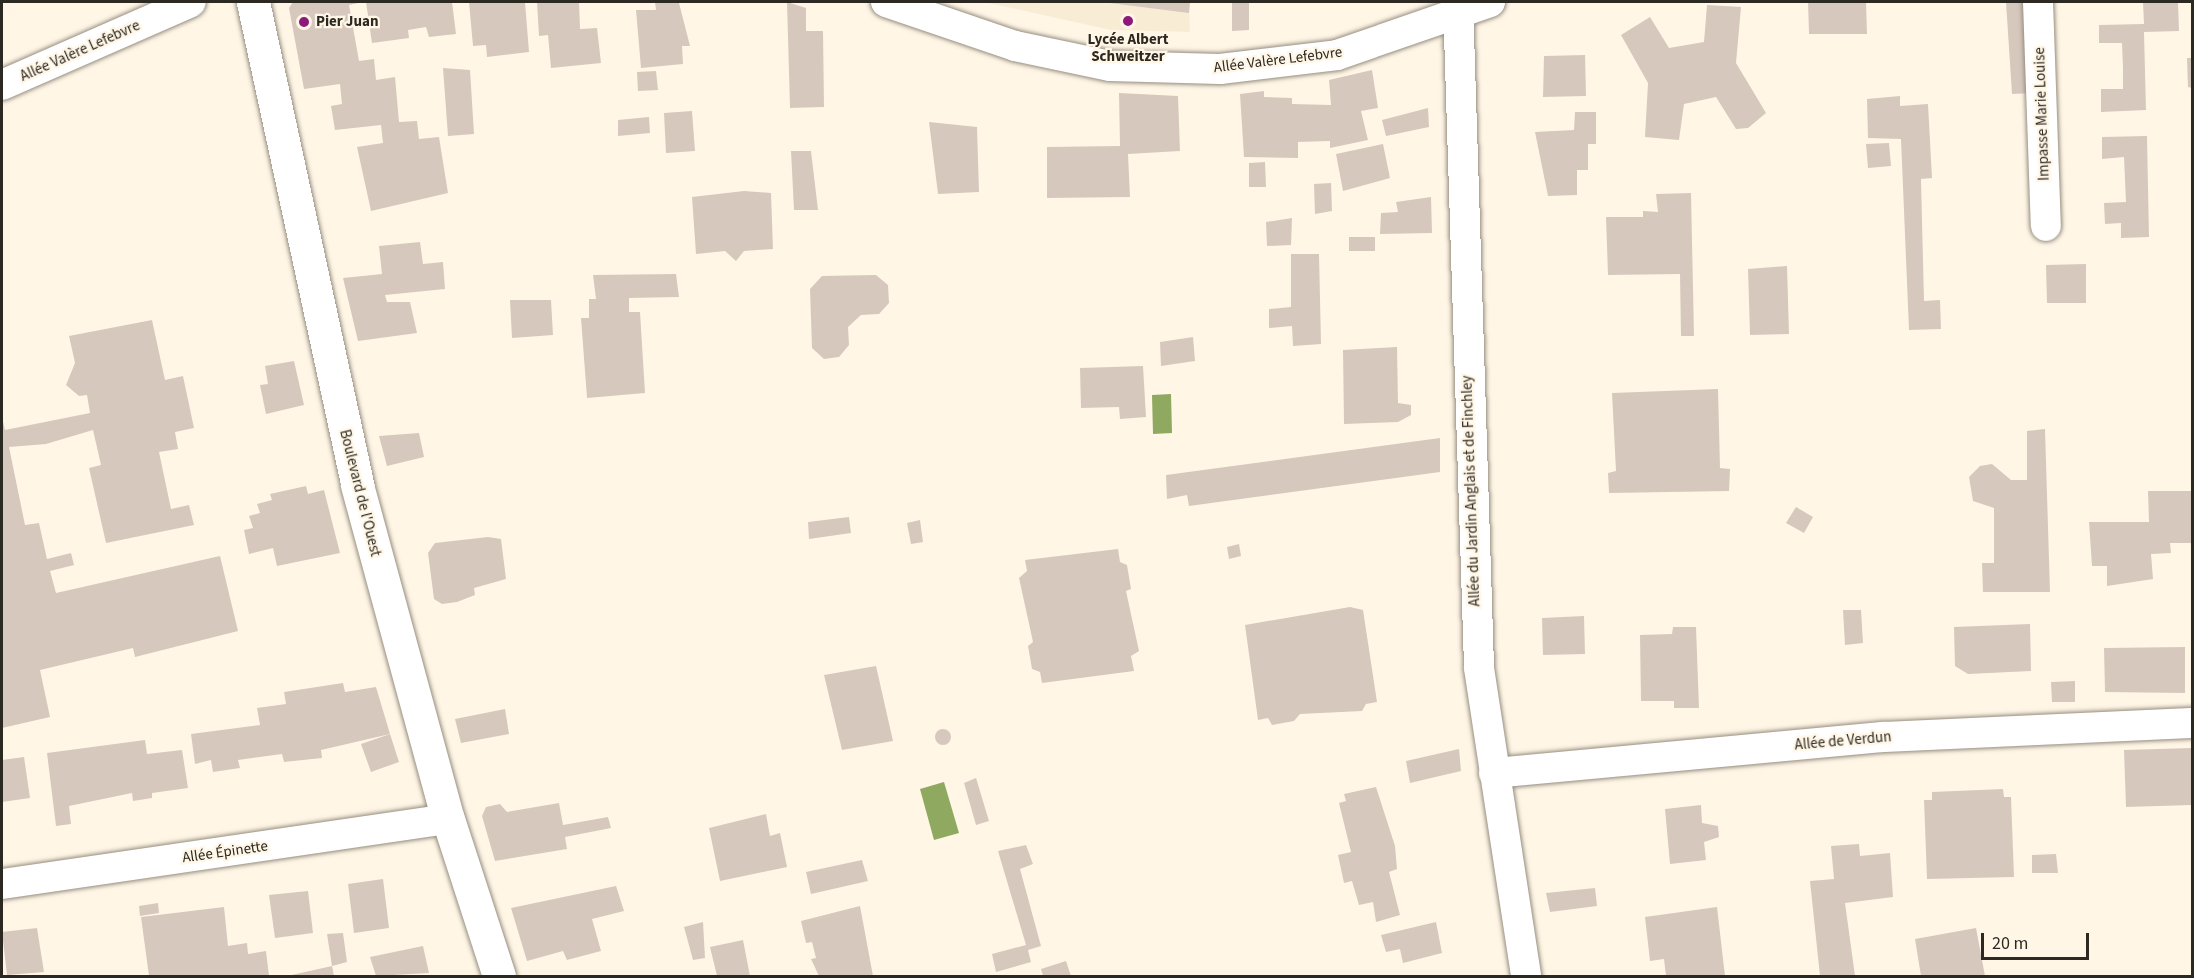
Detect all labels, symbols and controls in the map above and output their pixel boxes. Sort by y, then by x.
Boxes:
place label: Pier Juan [316,13,378,31]
marker: Lycée Albert Schweitzer [1121,14,1135,28]
marker: Pier Juan [297,15,311,29]
street label: Allée Valère Lefebvre [17,16,143,86]
place label: Lycée Albert Schweitzer [1088,30,1168,65]
street label: Allée Valère Lefebvre [1213,43,1343,77]
street label: Impasse Marie Louise [2031,47,2053,181]
street label: Allée du Jardin Anglais et de Finchley [1458,375,1484,607]
street label: Boulevard de l'Ouest [336,428,384,558]
street label: Allée de Verdun [1794,728,1892,754]
street label: Allée Épinette [181,837,269,867]
scale bar [1984,921,2092,959]
text: 20 m [1992,931,2028,956]

